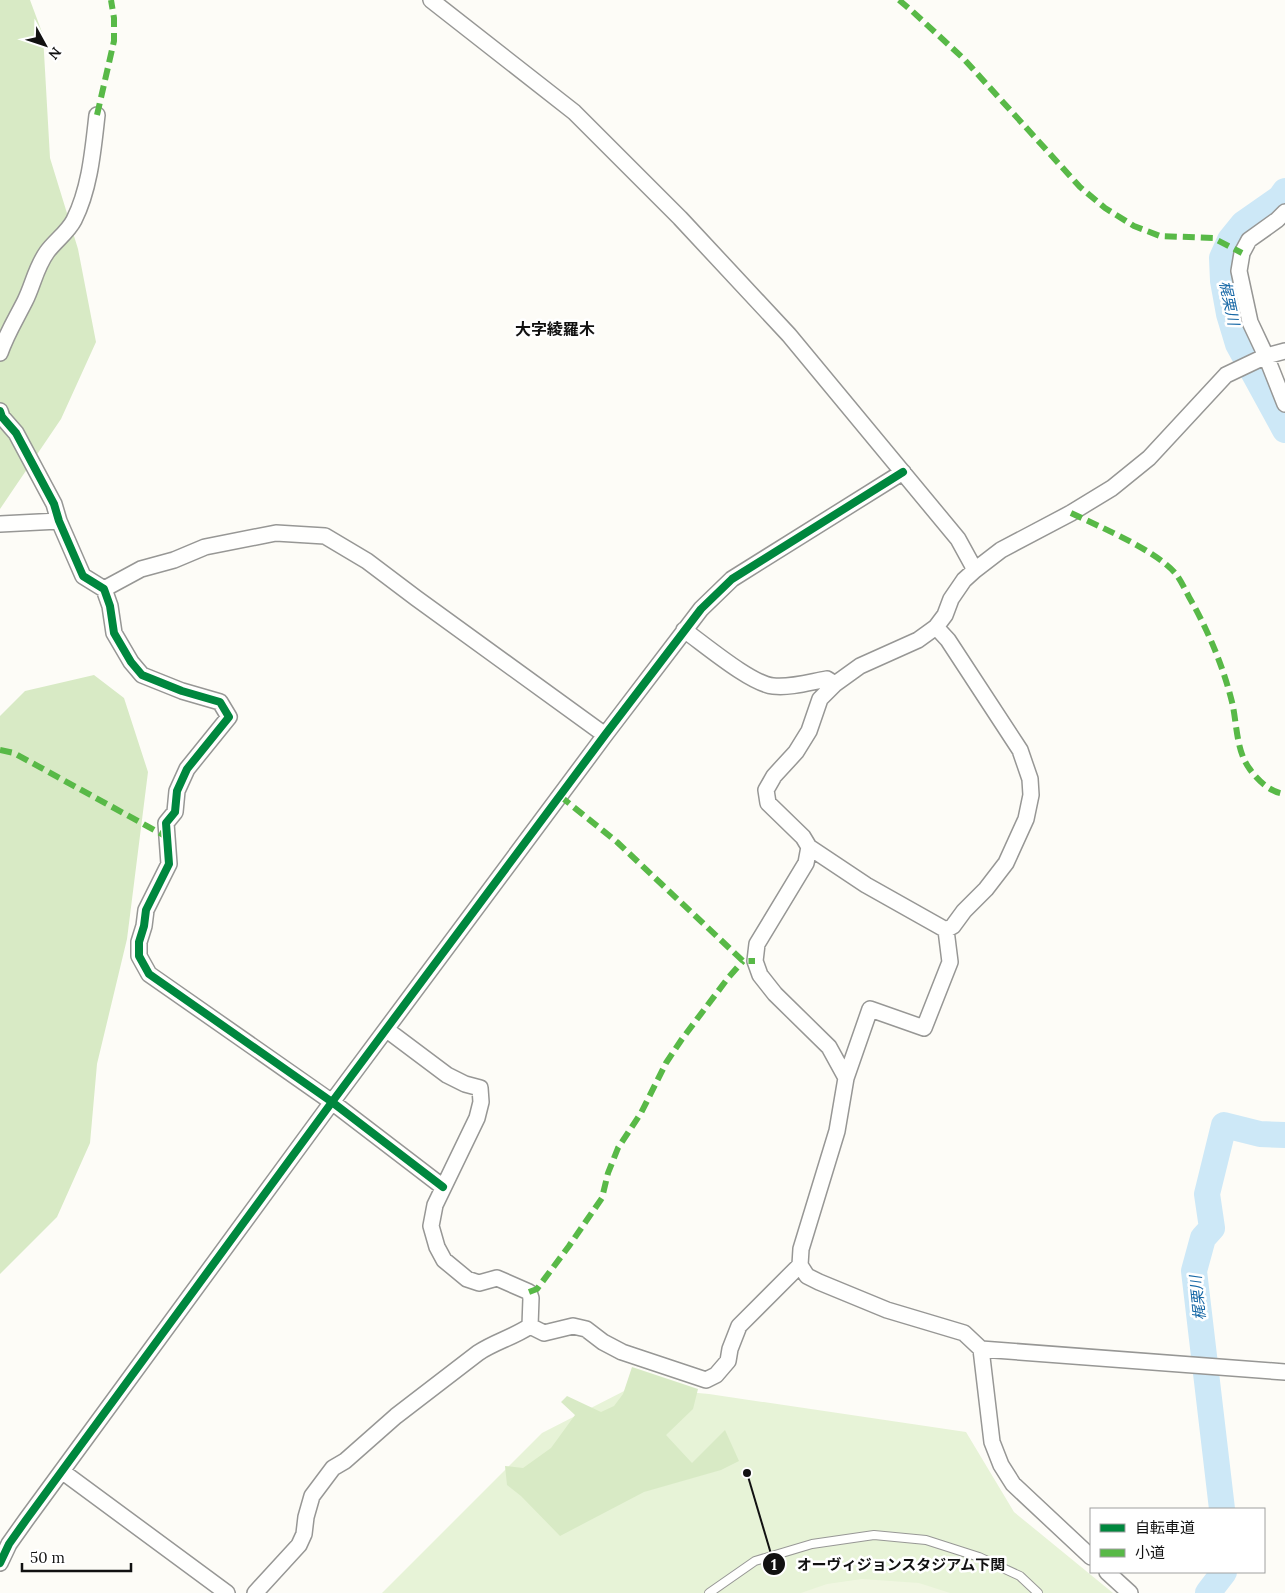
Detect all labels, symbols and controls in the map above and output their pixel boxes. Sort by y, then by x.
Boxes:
north arrow [20,20,70,70]
text: N [44,43,65,63]
water label: 梶栗川 [1216,279,1244,329]
district label: 大字綾羅木 [515,319,595,339]
water label: 梶栗川 [1185,1273,1209,1321]
legend [1090,1508,1265,1573]
text: 自転車道 [1135,1518,1195,1537]
scale bar [22,1540,131,1572]
text: 小道 [1135,1543,1165,1562]
text: 50 m [30,1548,65,1567]
callout: オーヴィジョンスタジアム下関 [761,1549,1016,1579]
text: 1 [771,1555,777,1574]
text: オーヴィジョンスタジアム下関 [797,1555,1005,1574]

